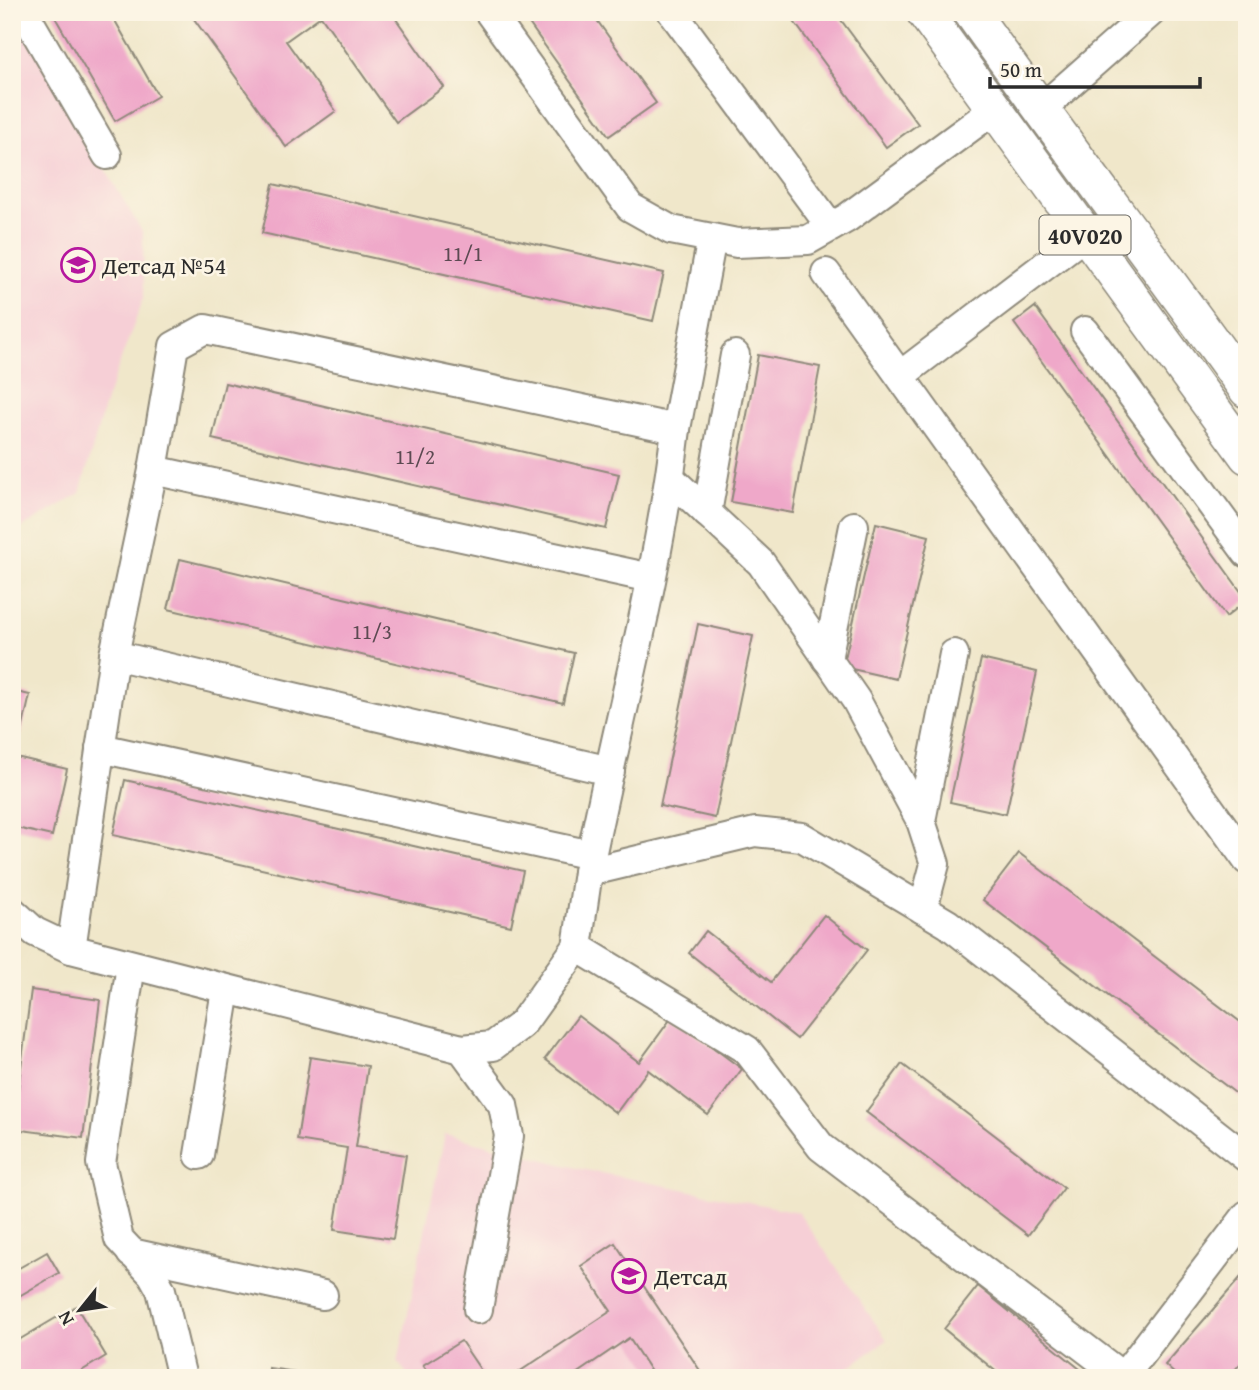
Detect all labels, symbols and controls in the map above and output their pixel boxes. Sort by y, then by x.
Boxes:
scale bar [990,46,1200,90]
text: 50 m [1000,54,1042,85]
road number: 40V020 [1040,216,1130,254]
house number: 11/1 [443,238,483,269]
school or university icon: Детсад №54 [59,246,97,284]
place label: Детсад №54 [101,248,226,283]
house number: 11/2 [395,441,435,472]
house number: 11/3 [352,616,392,647]
school or university icon: Детсад [610,1257,648,1295]
place label: Детсад [653,1259,727,1294]
north arrow [46,1274,116,1344]
text: N [50,1306,81,1331]

